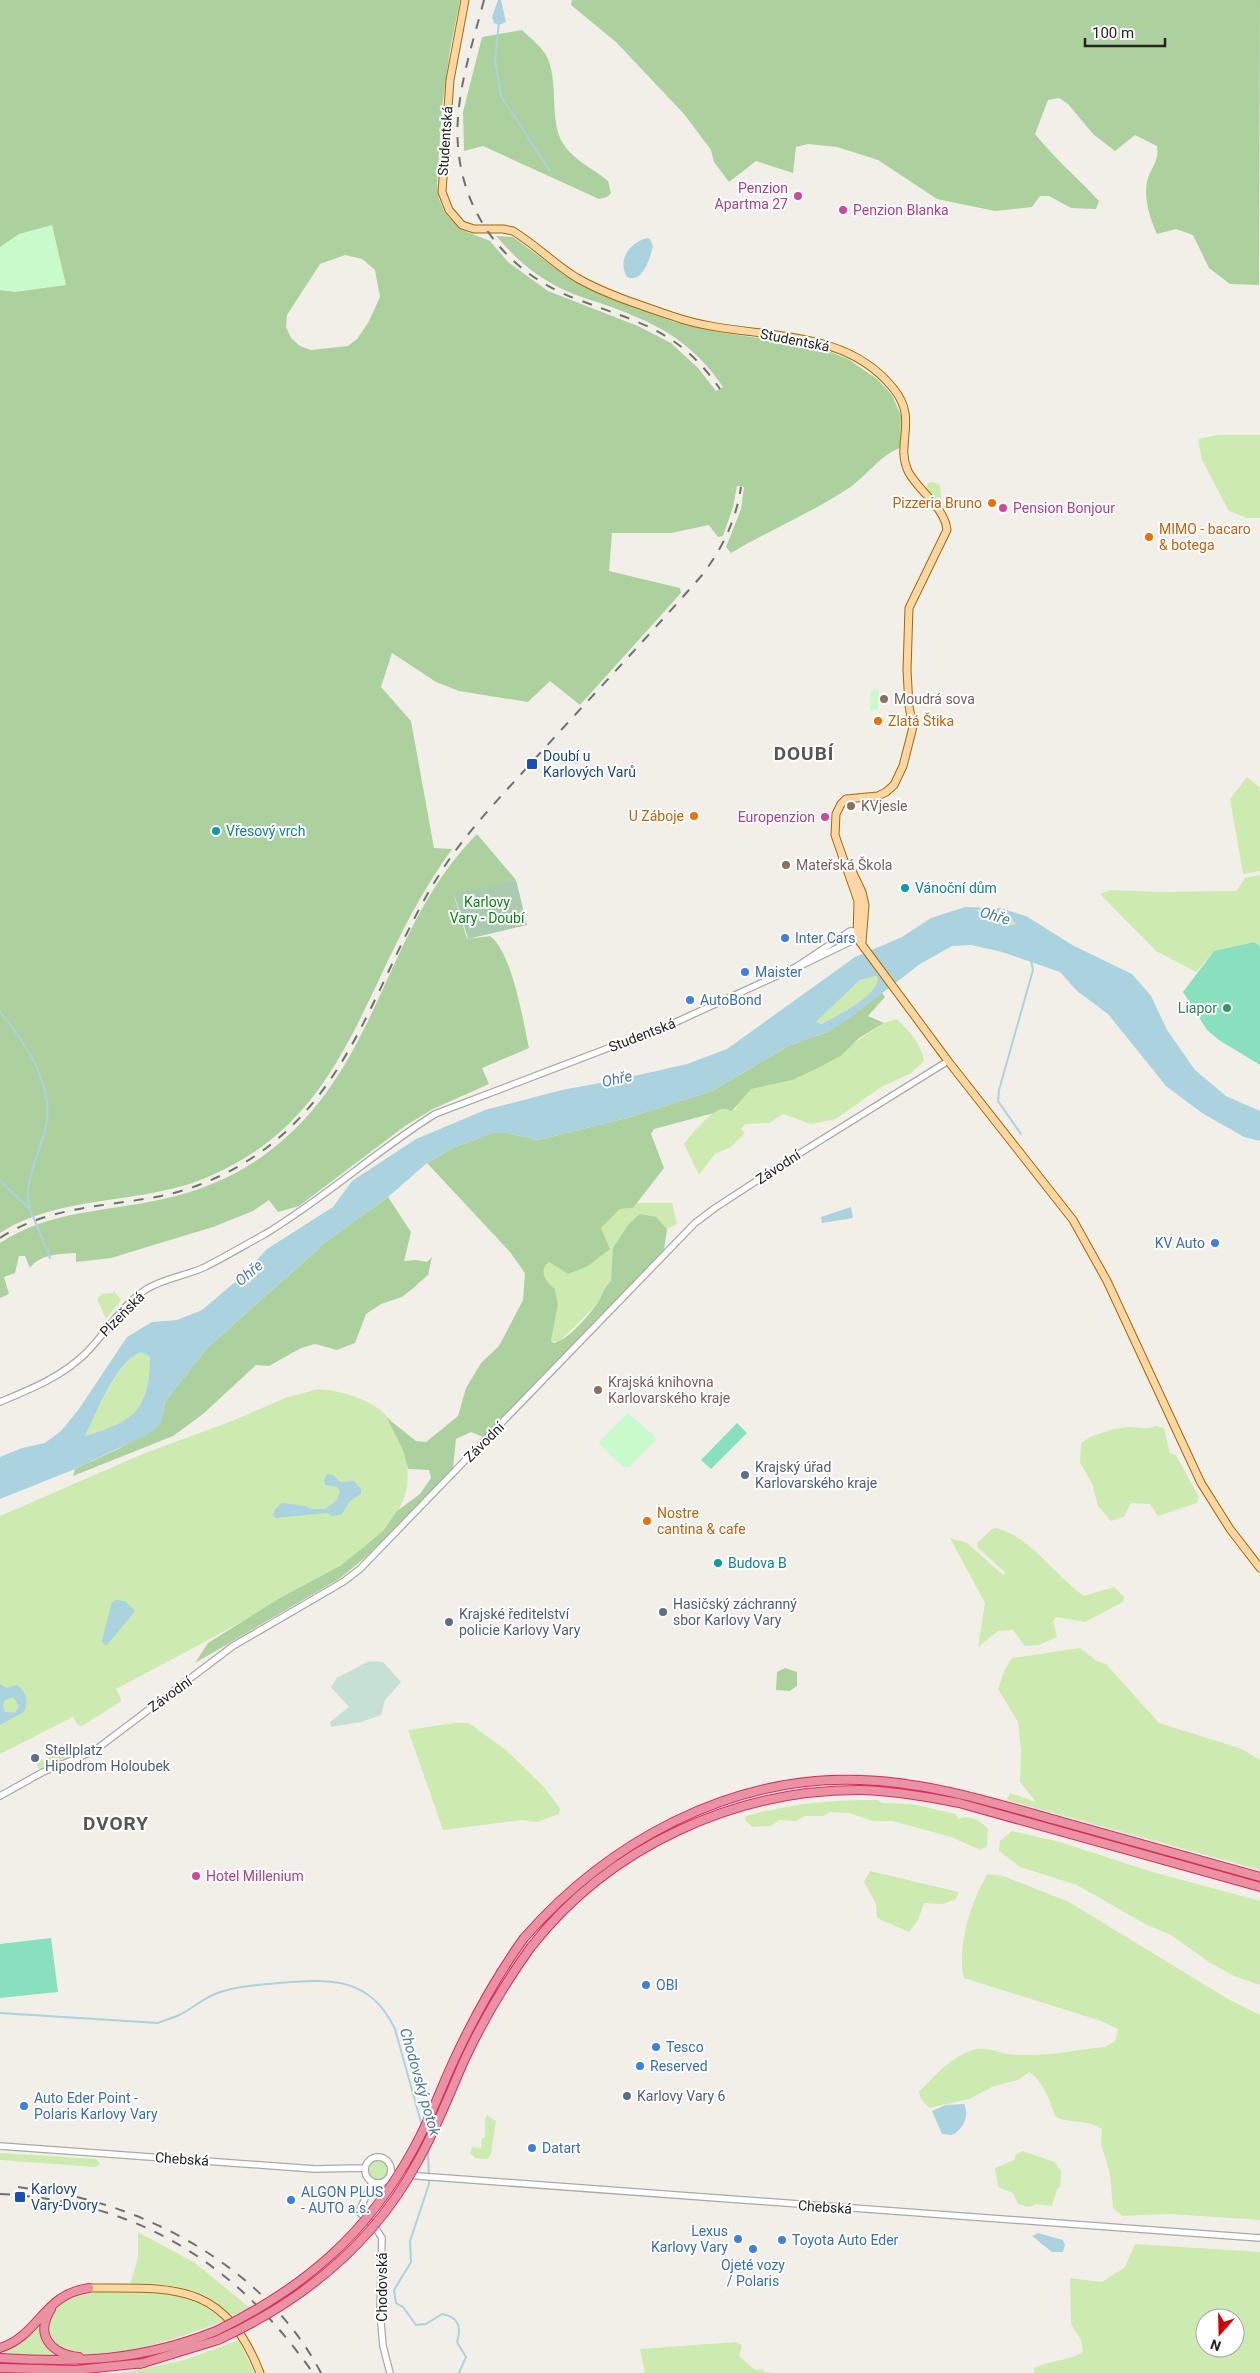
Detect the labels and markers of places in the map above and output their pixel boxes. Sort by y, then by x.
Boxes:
place label: Penzion Apartma 27 [715,180,788,212]
marker: Penzion Apartma 27 [792,190,804,202]
place label: Penzion Blanka [853,202,949,218]
marker: Penzion Blanka [837,204,849,216]
place label: Pizzeria Bruno [892,495,982,511]
marker: Pizzeria Bruno [986,497,998,509]
place label: Pension Bonjour [1013,500,1115,516]
marker: Pension Bonjour [997,502,1009,514]
place label: MIMO - bacaro & botega [1159,521,1251,553]
marker: MIMO - bacaro & botega [1143,531,1155,543]
place label: Moudrá sova [894,691,975,707]
marker: Moudrá sova [878,693,890,705]
place label: Zlatá Štika [888,712,954,729]
marker: Zlatá Štika [872,715,884,727]
place label: Doubí u Karlových Varů [543,748,636,780]
marker: Doubí u Karlových Varů [525,757,539,771]
place label: KVjesle [861,798,908,814]
marker: KVjesle [845,800,857,812]
place label: U Záboje [629,808,684,824]
place label: Europenzion [738,809,815,825]
marker: U Záboje [688,810,700,822]
marker: Europenzion [819,811,831,823]
place label: Vřesový vrch [226,823,305,839]
marker: Vřesový vrch [210,825,222,837]
place label: Mateřská Škola [796,856,892,873]
marker: Mateřská Škola [780,859,792,871]
place label: Vánoční dům [915,880,997,896]
marker: Vánoční dům [899,882,911,894]
place label: Inter Cars [795,930,855,946]
marker: Inter Cars [779,932,791,944]
place label: Maister [755,964,802,980]
marker: Maister [739,966,751,978]
place label: AutoBond [700,992,762,1008]
marker: AutoBond [684,994,696,1006]
place label: Liapor [1178,1000,1217,1016]
marker: Liapor [1221,1002,1233,1014]
place label: KV Auto [1155,1235,1205,1251]
marker: KV Auto [1209,1237,1221,1249]
place label: Krajská knihovna Karlovarského kraje [608,1374,730,1406]
marker: Krajská knihovna Karlovarského kraje [592,1384,604,1396]
place label: Krajský úřad Karlovarského kraje [755,1459,877,1491]
marker: Krajský úřad Karlovarského kraje [739,1469,751,1481]
place label: Nostre cantina & cafe [657,1505,746,1537]
marker: Nostre cantina & cafe [641,1515,653,1527]
place label: Budova B [728,1555,787,1571]
marker: Budova B [712,1557,724,1569]
place label: Hasičský záchranný sbor Karlovy Vary [673,1596,797,1628]
place label: Krajské ředitelství policie Karlovy Vary [459,1606,581,1638]
marker: Hasičský záchranný sbor Karlovy Vary [657,1606,669,1618]
marker: Krajské ředitelství policie Karlovy Vary [443,1616,455,1628]
place label: Stellplatz Hipodrom Holoubek [45,1742,171,1774]
marker: Stellplatz Hipodrom Holoubek [29,1752,41,1764]
place label: Hotel Millenium [206,1868,304,1884]
marker: Hotel Millenium [190,1870,202,1882]
place label: OBI [656,1977,678,1993]
marker: OBI [640,1979,652,1991]
place label: Tesco [666,2039,704,2055]
marker: Tesco [650,2041,662,2053]
place label: Reserved [650,2058,708,2074]
marker: Reserved [634,2060,646,2072]
place label: Karlovy Vary 6 [637,2088,725,2104]
place label: Auto Eder Point - Polaris Karlovy Vary [34,2090,158,2122]
marker: Karlovy Vary 6 [621,2090,633,2102]
marker: Auto Eder Point - Polaris Karlovy Vary [18,2100,30,2112]
place label: Datart [542,2140,581,2156]
marker: Datart [526,2142,538,2154]
place label: Karlovy Vary-Dvory [31,2181,98,2213]
place label: ALGON PLUS - AUTO a.s. [301,2184,383,2216]
marker: Karlovy Vary-Dvory [13,2190,27,2204]
marker: ALGON PLUS - AUTO a.s. [285,2194,297,2206]
place label: Lexus Karlovy Vary [651,2223,728,2255]
place label: Toyota Auto Eder [792,2232,899,2248]
marker: Lexus Karlovy Vary [732,2233,744,2245]
marker: Toyota Auto Eder [776,2234,788,2246]
marker: Ojeté vozy / Polaris [747,2243,759,2255]
place label: Ojeté vozy / Polaris [721,2257,785,2289]

